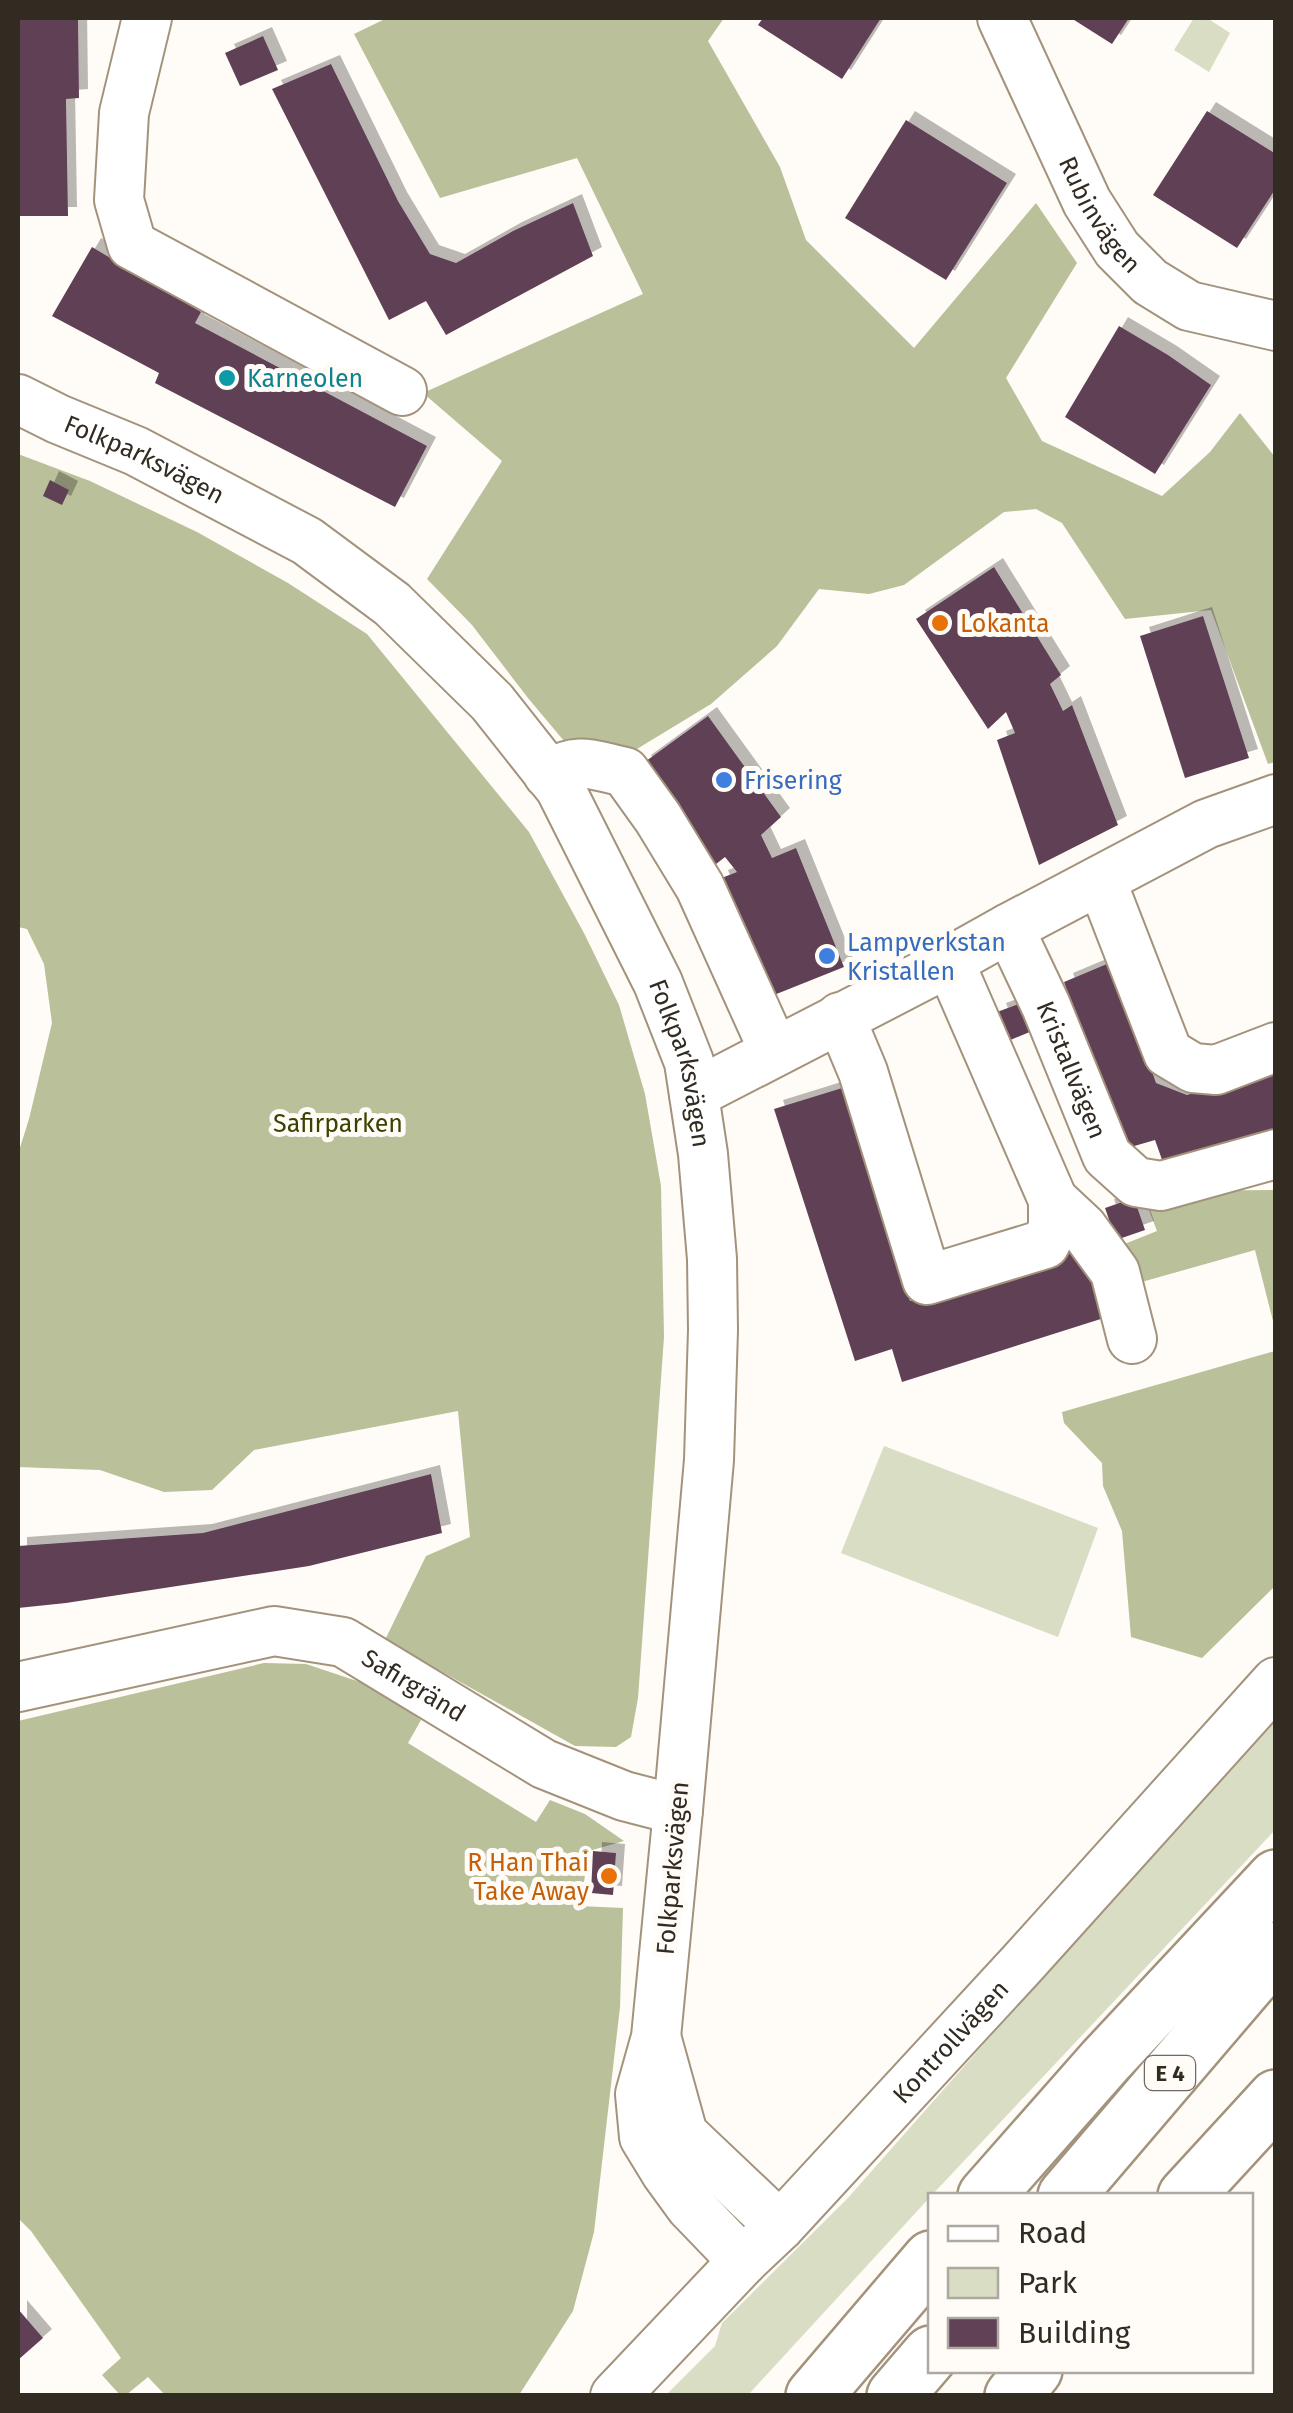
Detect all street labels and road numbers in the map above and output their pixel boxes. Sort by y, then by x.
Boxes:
street label: Rubinvägen [1052,152,1146,280]
street label: Folkparksvägen [60,409,229,511]
street label: Folkparksvägen [642,975,716,1150]
street label: Kristallvägen [1030,997,1112,1143]
street label: Safirgränd [356,1643,471,1729]
street label: Folkparksvägen [650,1780,696,1956]
street label: Kontrollvägen [887,1974,1015,2110]
road number: E 4 [1145,2056,1195,2090]

